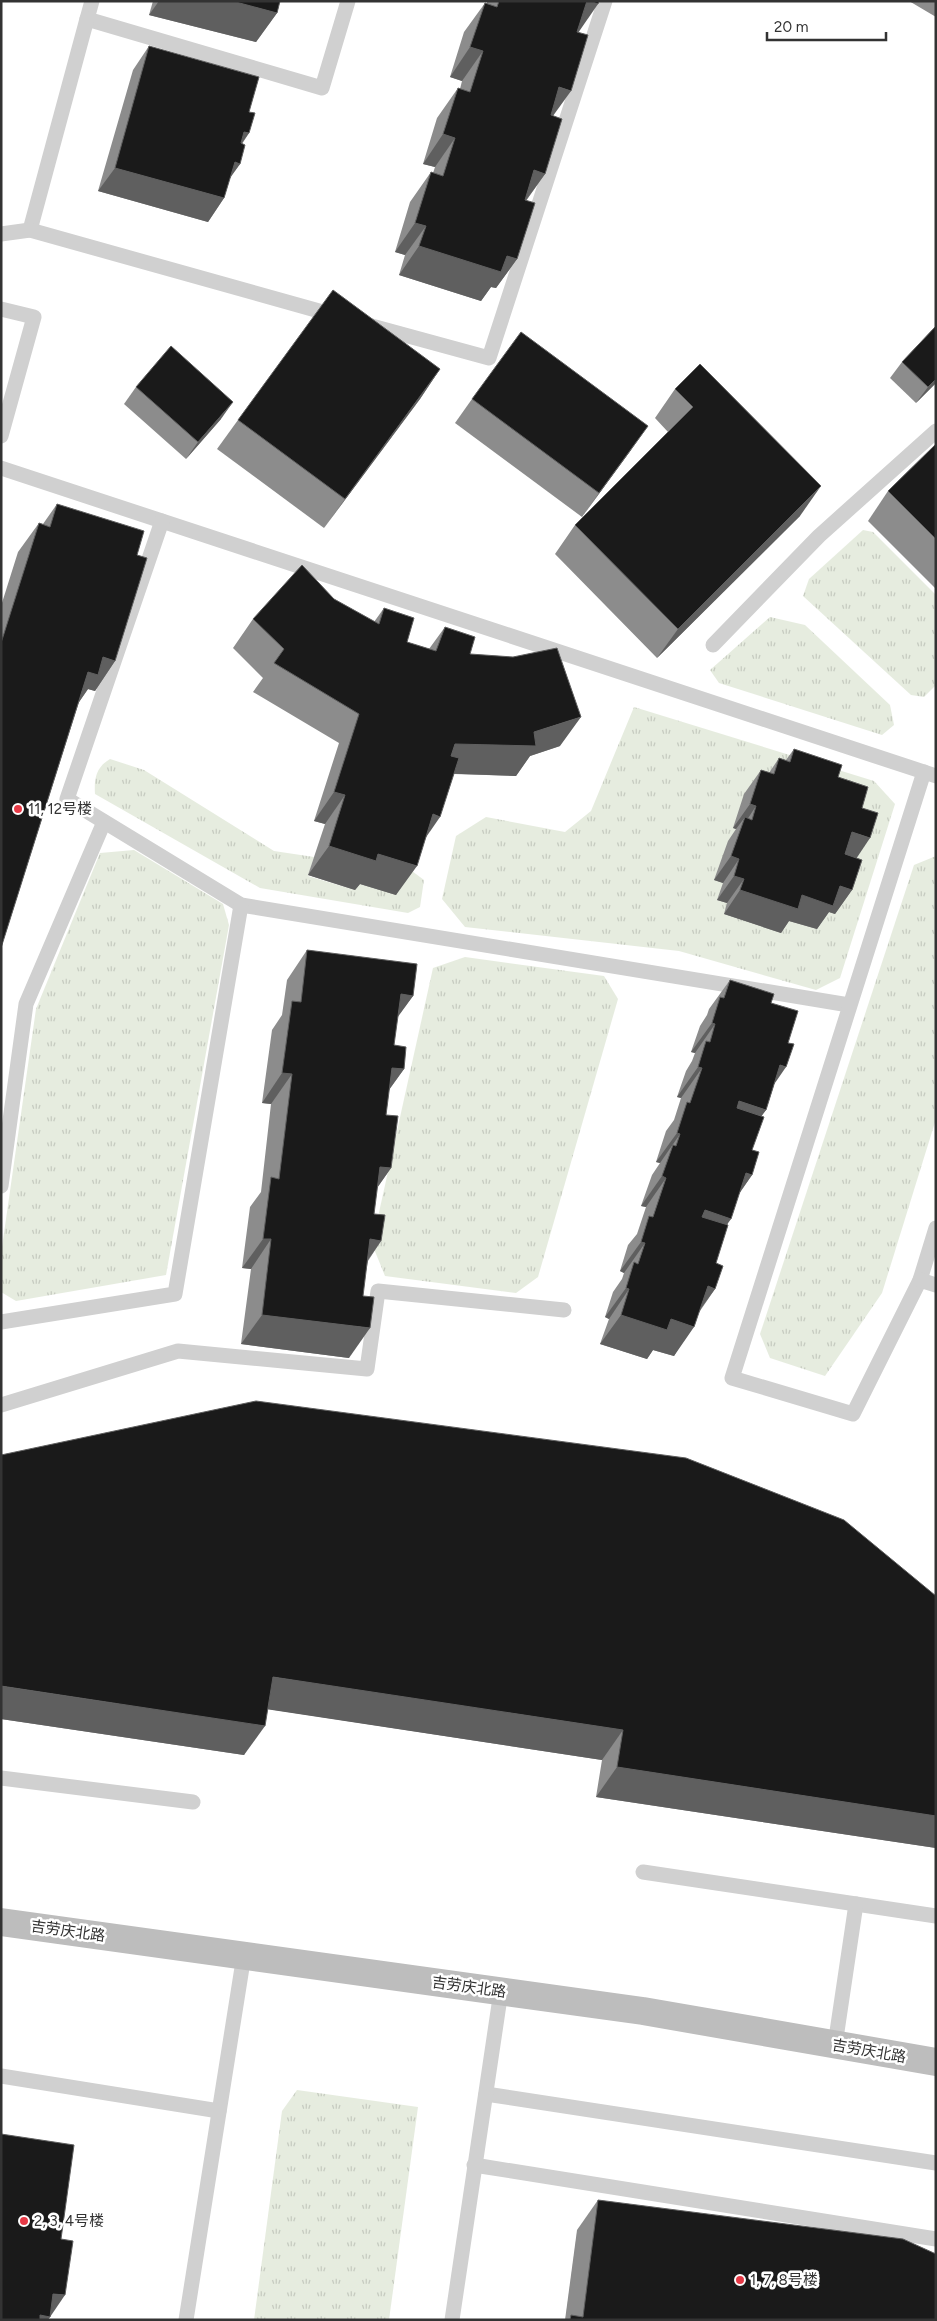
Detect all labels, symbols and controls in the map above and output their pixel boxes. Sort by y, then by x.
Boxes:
scale bar [767,10,886,42]
text: 20 m [774,18,808,36]
place label: 11, 12号楼 [28,800,92,818]
marker: 11, 12号楼 [12,803,24,815]
street label: 吉劳庆北路 [30,1917,106,1945]
street label: 吉劳庆北路 [431,1973,507,2001]
street label: 吉劳庆北路 [830,2036,908,2066]
place label: 2, 3, 4号楼 [34,2212,104,2230]
marker: 2, 3, 4号楼 [18,2215,30,2227]
place label: 1, 7, 8号楼 [750,2271,818,2289]
marker: 1, 7, 8号楼 [734,2274,746,2286]

